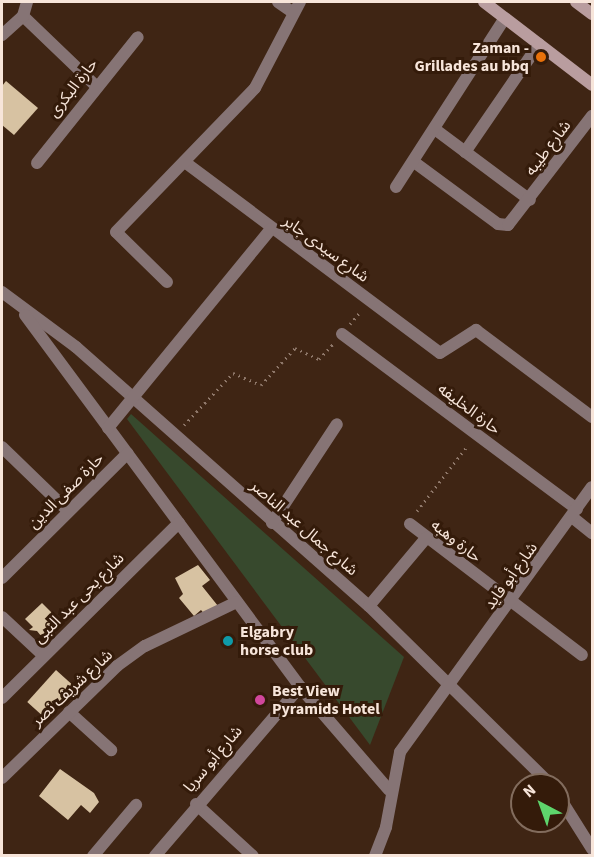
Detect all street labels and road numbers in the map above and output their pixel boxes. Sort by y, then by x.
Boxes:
street label: حارة البكرى [44,55,102,121]
street label: شارع طيبه [521,116,575,180]
street label: شارع سيدى جابر [279,211,373,287]
street label: حارة الخليفه [434,379,504,439]
street label: حارة صفى الدين [24,449,108,533]
street label: شارع جمال عبد الناصر [246,476,362,580]
street label: حارة وهبه [427,515,485,567]
street label: شارع أبو فايد [480,539,542,613]
street label: شارع يحى عبد النبى [30,549,128,647]
street label: شارع شريف نصر [27,645,117,731]
street label: شارع أبو سريا [180,722,246,796]

